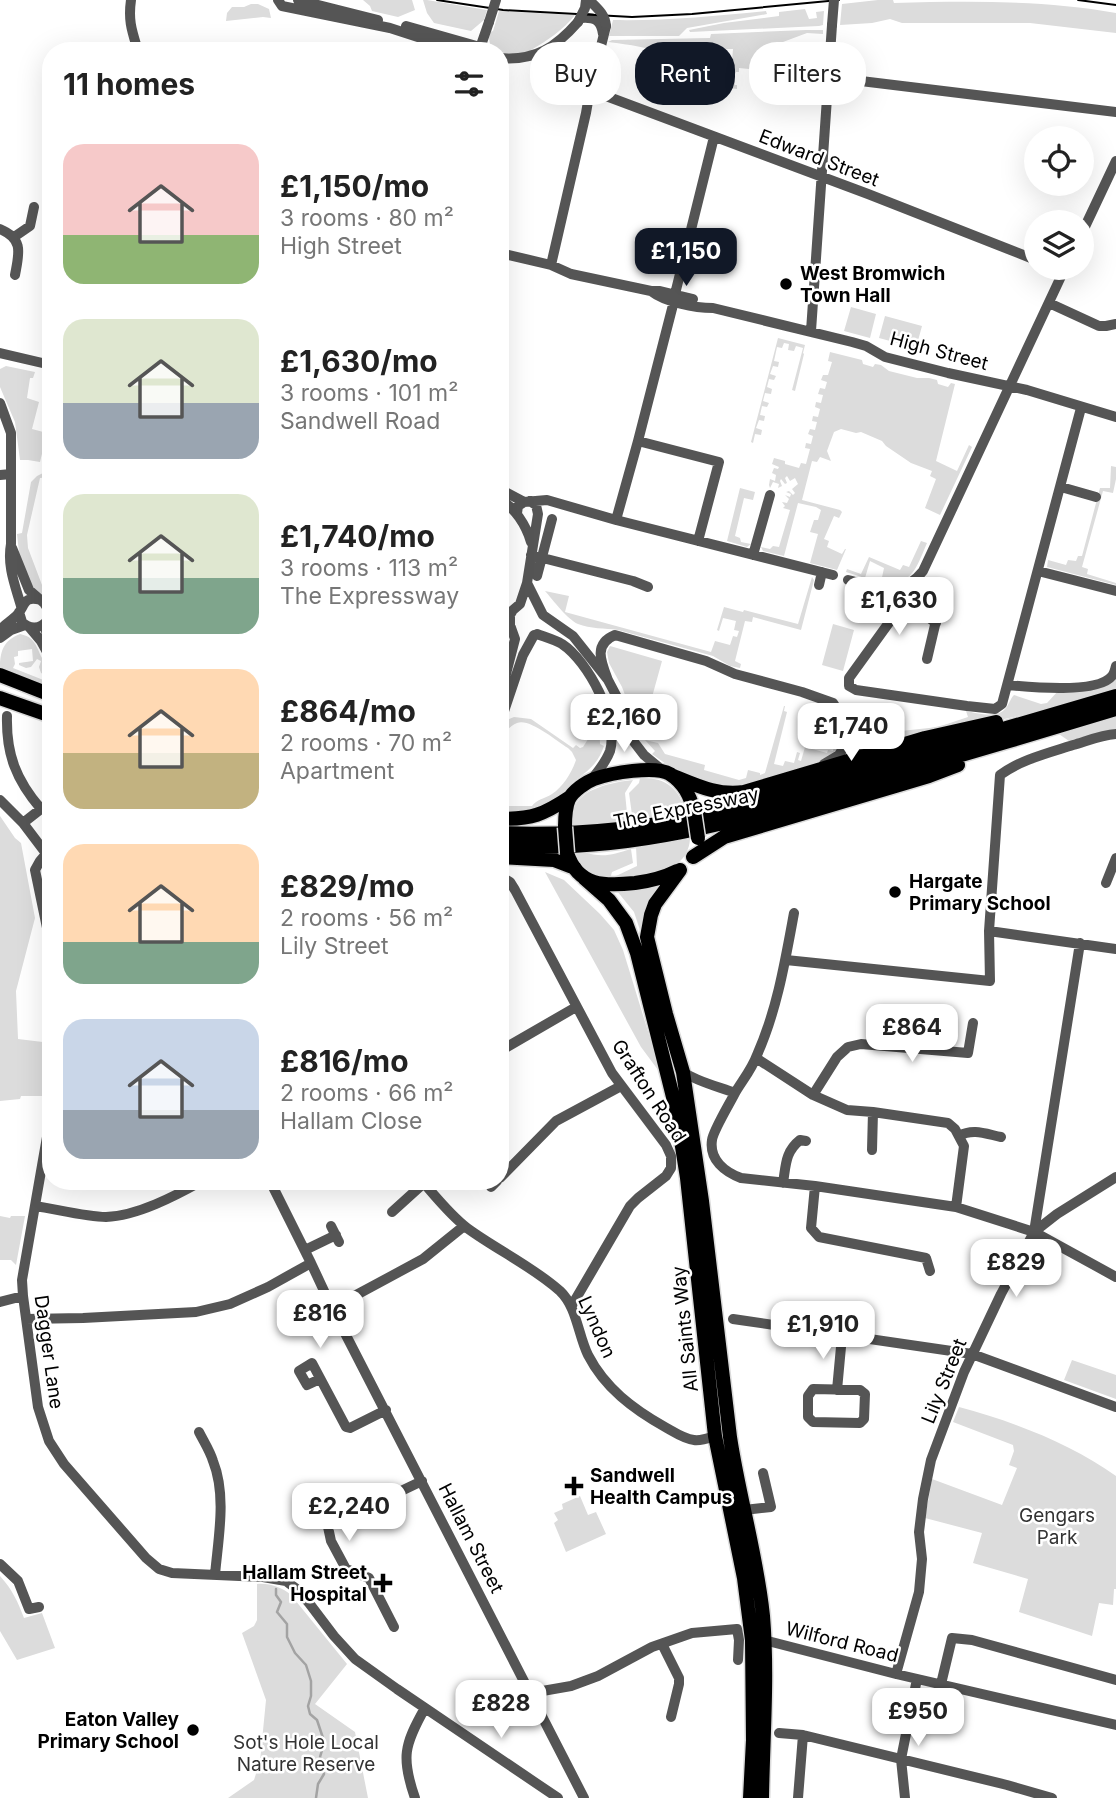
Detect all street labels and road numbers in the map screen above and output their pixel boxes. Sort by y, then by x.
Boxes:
street label: Edward Street [756,125,882,191]
street label: High Street [887,327,991,375]
street label: The Expressway [611,783,761,833]
street label: Grafton Road [607,1035,691,1147]
street label: All Saints Way [667,1265,703,1393]
street label: Lyndon [573,1292,621,1362]
street label: Dagger Lane [30,1293,68,1411]
street label: Lily Street [917,1335,971,1427]
street label: Hallam Street [433,1479,509,1597]
street label: Wilford Road [783,1617,901,1667]

